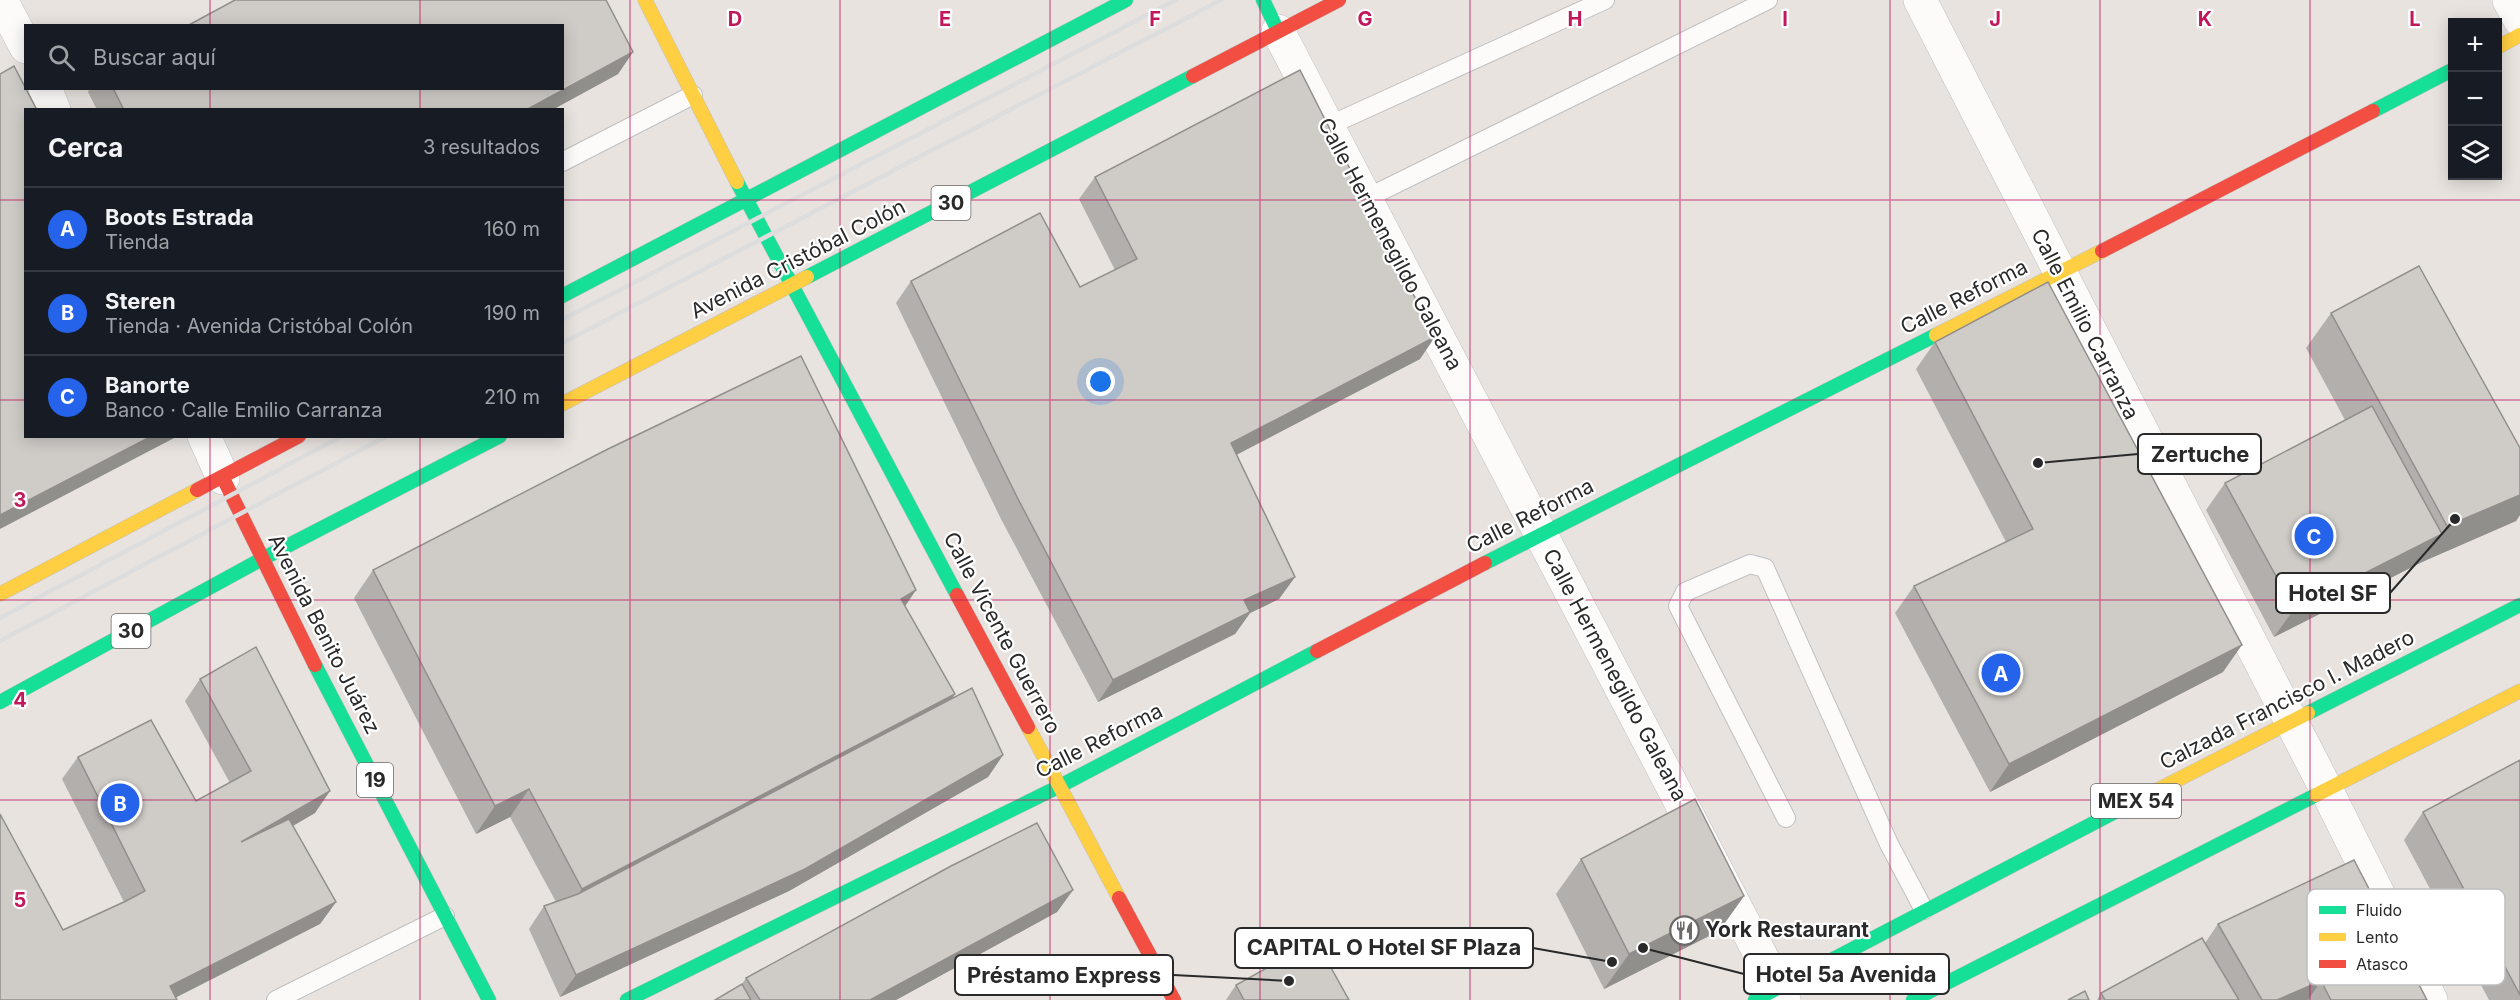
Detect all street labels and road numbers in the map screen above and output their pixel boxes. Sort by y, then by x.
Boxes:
street label: Calle Hermenegildo Galeana [1313,113,1468,374]
road number: 30 [932,186,970,220]
street label: Avenida Cristóbal Colón [686,193,909,324]
street label: Calle Emilio Carranza [2026,224,2145,423]
street label: Calle Reforma [1896,254,2031,339]
street label: Calle Reforma [1462,473,1597,558]
street label: Calle Vicente Guerrero [939,528,1066,738]
street label: Avenida Benito Juárez [263,530,386,738]
street label: Calle Hermenegildo Galeana [1538,544,1693,805]
road number: 30 [112,614,150,648]
street label: Calzada Francisco I. Madero [2155,624,2418,775]
street label: Calle Reforma [1031,698,1166,783]
road number: 19 [357,763,393,797]
road number: MEX 54 [2091,784,2181,818]

